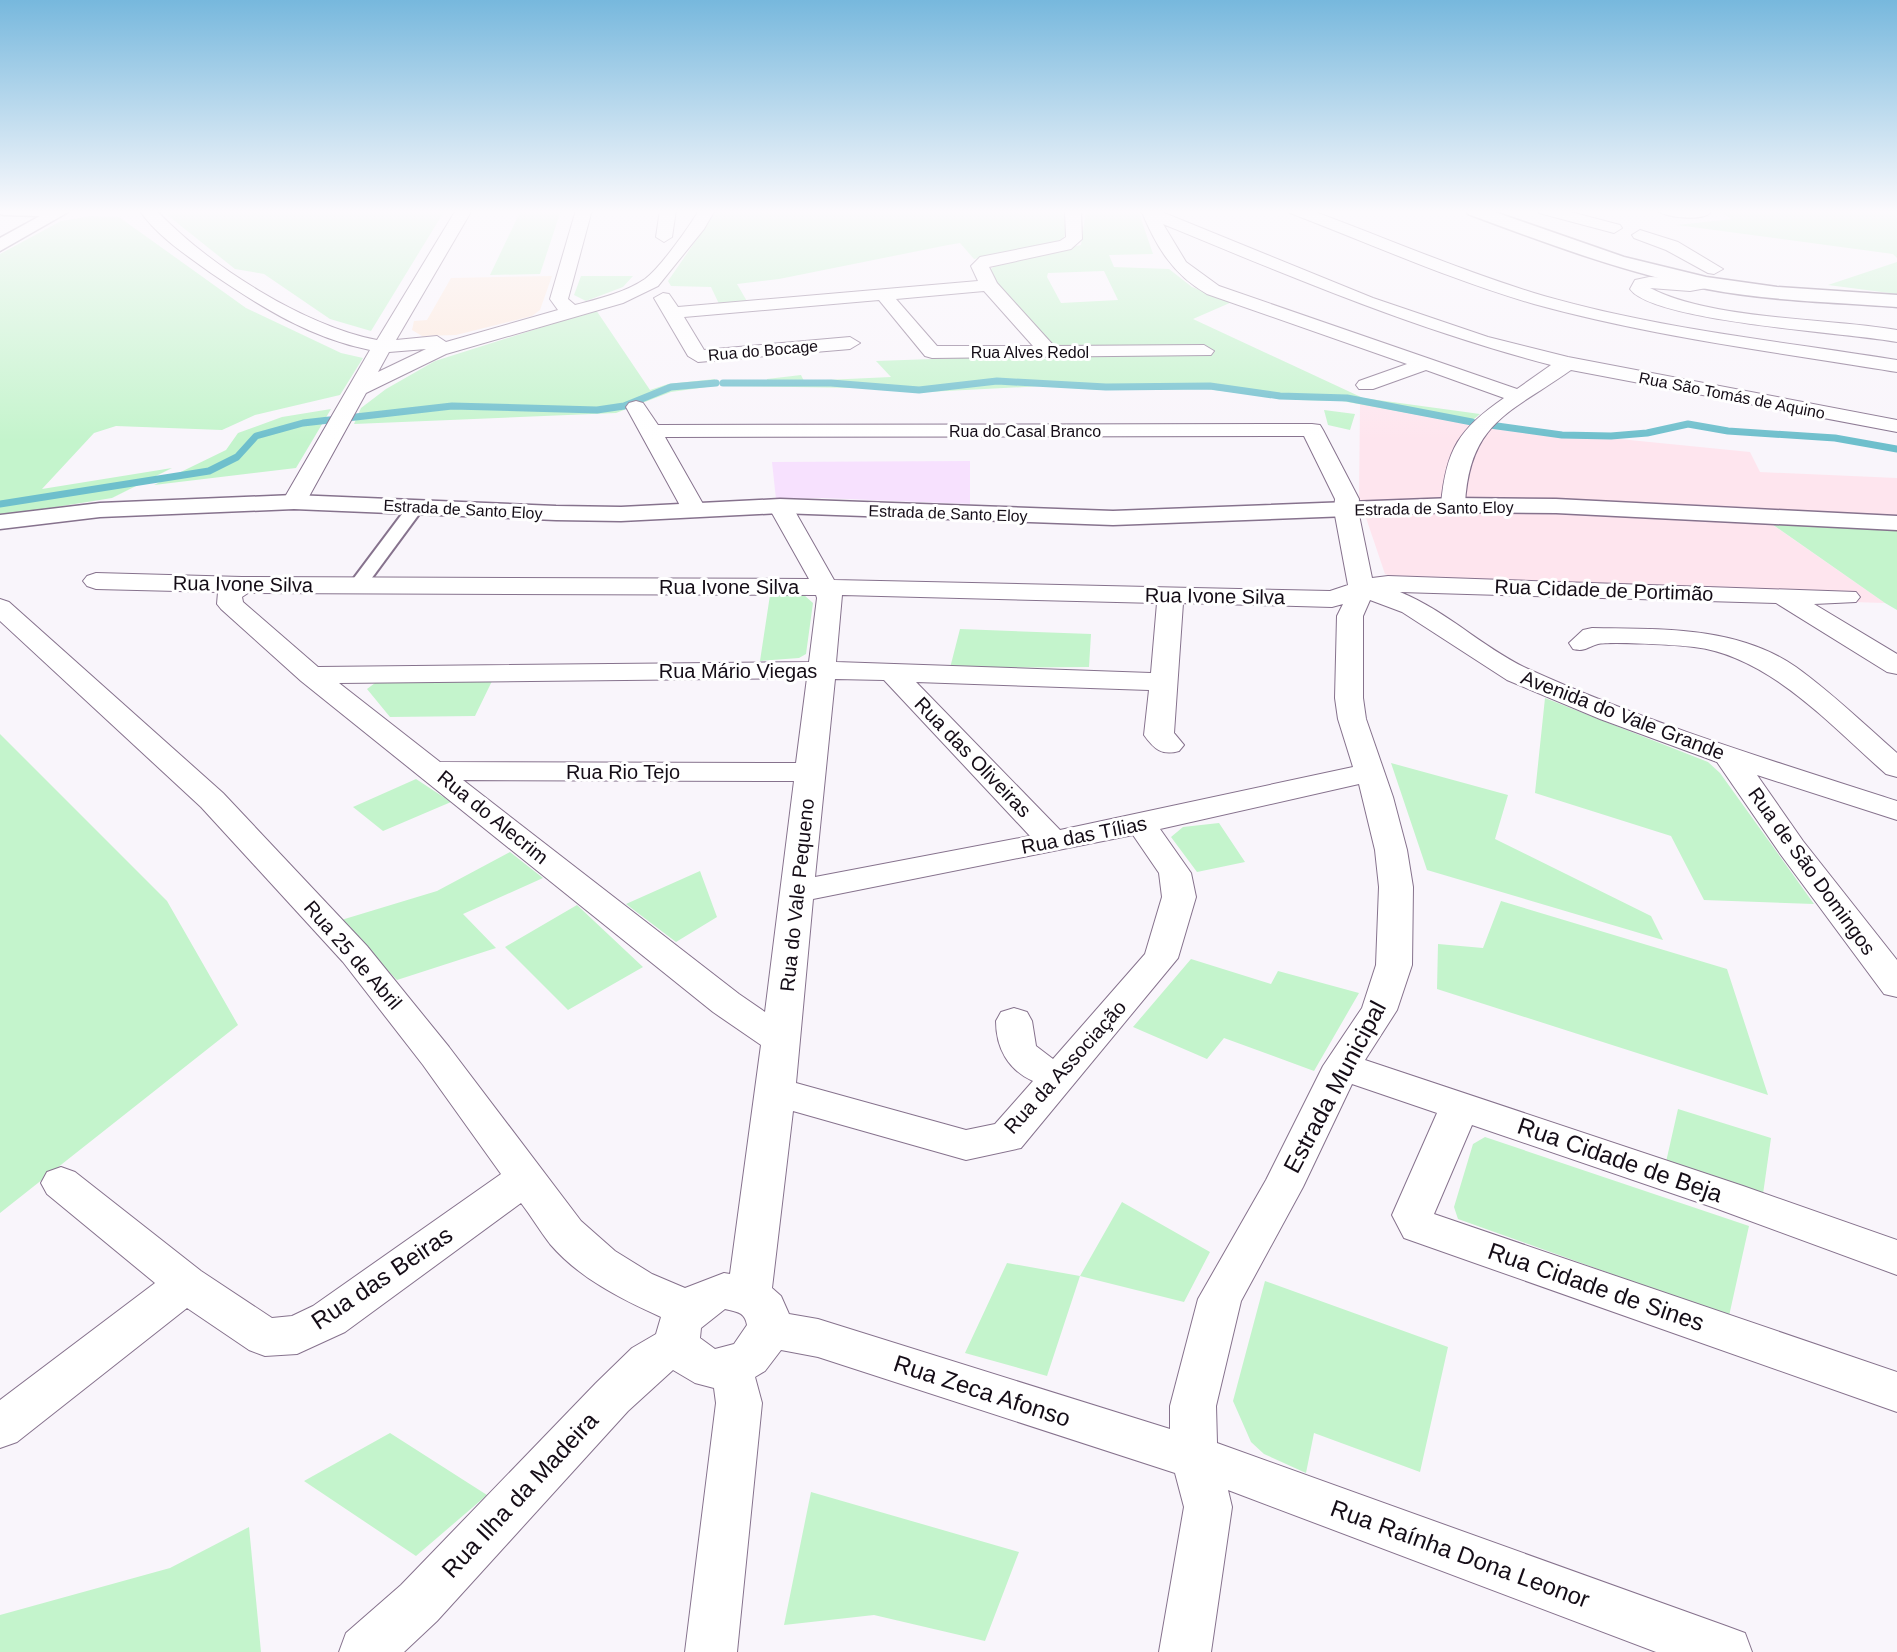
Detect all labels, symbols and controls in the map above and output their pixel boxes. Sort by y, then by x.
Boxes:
street label: Rua do Bocage [707,337,819,364]
street label: Rua Alves Redol [971,344,1089,361]
street label: Rua São Tomás de Aquino [1637,369,1826,422]
street label: Rua do Casal Branco [949,423,1101,440]
street label: Estrada de Santo Eloy [383,497,543,522]
street label: Estrada de Santo Eloy [1354,499,1514,518]
street label: Estrada de Santo Eloy [868,502,1028,525]
street label: Rua Ivone Silva [173,572,314,596]
street label: Rua Cidade de Portimão [1494,575,1714,605]
street label: Rua Ivone Silva [659,576,800,598]
street label: Rua Ivone Silva [1145,584,1286,608]
street label: Rua Mário Viegas [659,660,817,682]
street label: Avenida do Vale Grande [1518,666,1728,764]
street label: Rua das Oliveiras [910,693,1036,821]
street label: Rua Rio Tejo [566,761,680,783]
street label: Rua do Alecrim [433,766,553,868]
street label: Rua de São Domingos [1744,783,1880,959]
street label: Rua do Vale Pequeno [776,797,818,993]
street label: Rua das Tílias [1019,812,1149,858]
street label: Rua 25 de Abril [300,896,406,1014]
street label: Rua da Associação [1000,996,1130,1138]
street label: Estrada Municipal [1278,996,1391,1177]
street label: Rua Cidade de Beja [1514,1112,1727,1207]
street label: Rua das Beiras [306,1221,457,1335]
street label: Rua Cidade de Sines [1485,1237,1708,1336]
street label: Rua Zeca Afonso [890,1349,1074,1432]
street label: Rua Ilha da Madeira [436,1406,604,1583]
street label: Rua Raínha Dona Leonor [1327,1494,1593,1613]

